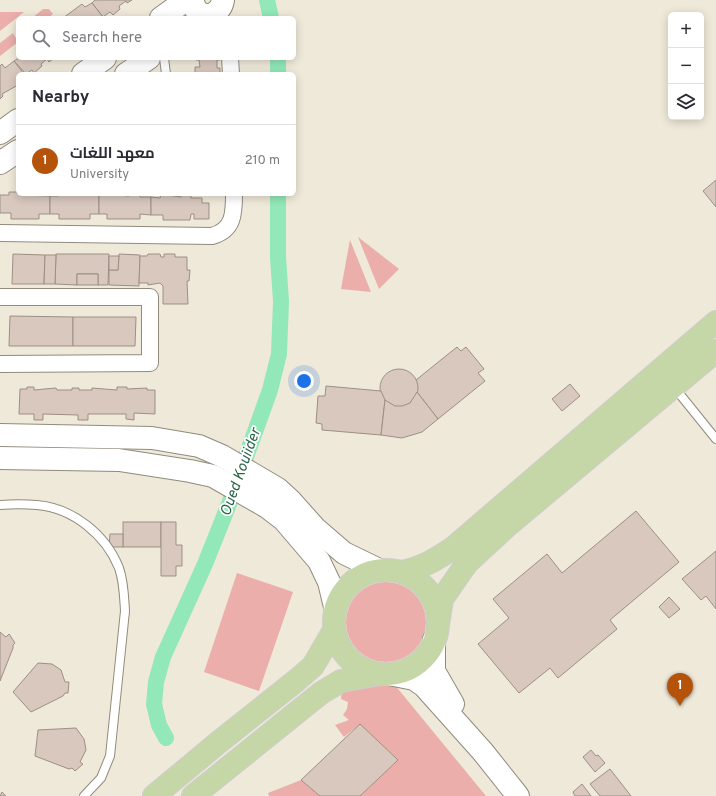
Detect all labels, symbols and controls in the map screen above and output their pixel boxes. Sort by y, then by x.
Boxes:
map controls [668,12,704,120]
button: + [668,12,704,48]
search box [16,16,296,60]
icon: search [30,27,52,49]
text: Search here [62,29,142,48]
button: − [668,48,704,84]
button: layers [668,84,704,120]
text: Nearby [32,87,89,109]
text: معهد اللغات [70,145,155,164]
text: 1 [42,153,48,169]
text: 210 m [245,153,280,169]
text: University [70,167,129,183]
your location [294,371,314,391]
water label: Oued Kouiider [217,425,267,519]
pin: 1 [667,673,693,706]

